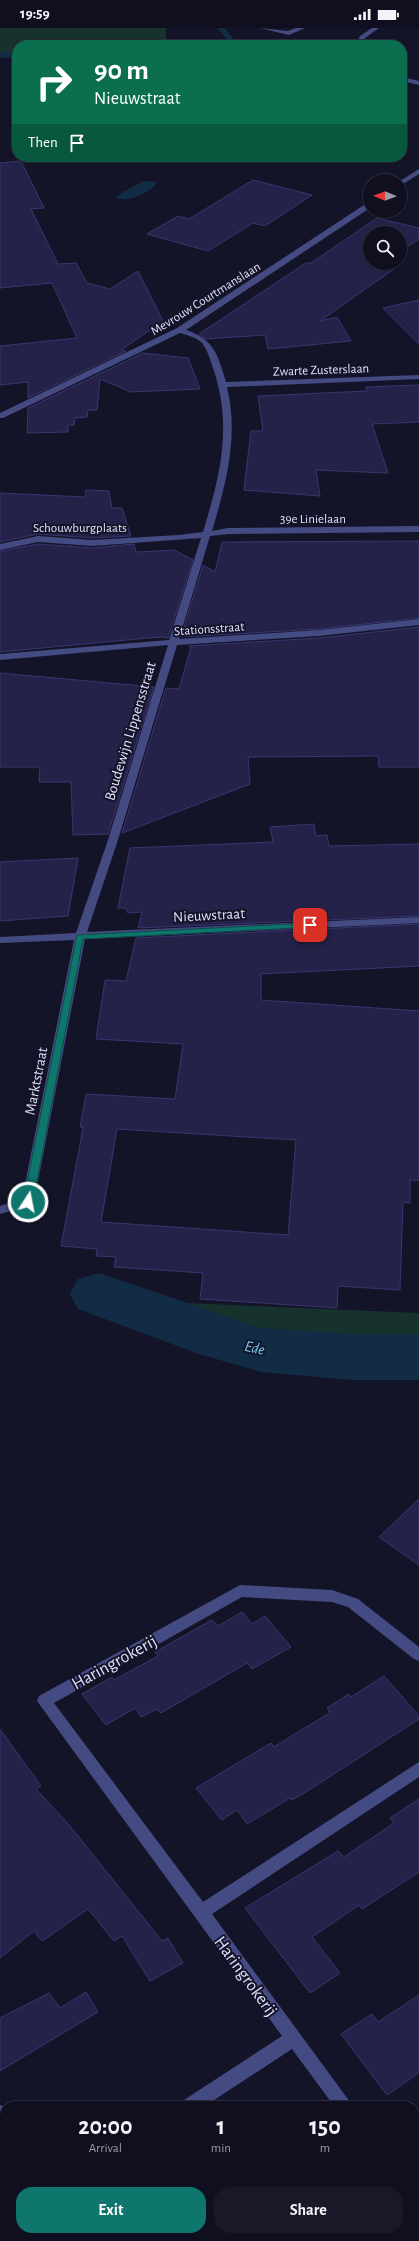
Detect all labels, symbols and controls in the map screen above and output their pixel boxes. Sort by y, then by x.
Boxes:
text: 19:59 [20,6,50,21]
icon: right [28,56,80,108]
text: 90 m [94,57,149,85]
text: Nieuwstraat [94,90,180,108]
icon: arrive [66,132,88,154]
text: Then [28,135,58,150]
north arrow [363,174,407,218]
map controls [363,174,407,270]
button: search [363,226,407,270]
street label: Mevrouw Courtmanslaan [149,260,263,338]
street label: Zwarte Zusterslaan [273,362,369,379]
street label: 39e Linielaan [280,513,346,526]
street label: Schouwburgplaats [33,522,127,535]
street label: Stationsstraat [173,621,245,638]
street label: Boudewijn Lippensstraat [102,660,159,802]
street label: Nieuwstraat [173,906,246,925]
pin [293,908,327,942]
icon: arrive [299,914,321,936]
street label: Marktstraat [23,1046,50,1116]
position arrow [7,1181,49,1223]
water label: Ede [243,1338,266,1358]
street label: Haringrokerij [69,1632,160,1694]
street label: Haringrokerij [210,1933,280,2020]
text: 20:00 [78,2115,133,2139]
text: 1 [217,2115,225,2139]
text: 150 [309,2115,341,2139]
text: Arrival [89,2142,122,2155]
text: min [211,2142,231,2155]
text: m [320,2142,330,2155]
button: Exit [16,2187,206,2233]
button: Share [214,2187,403,2233]

